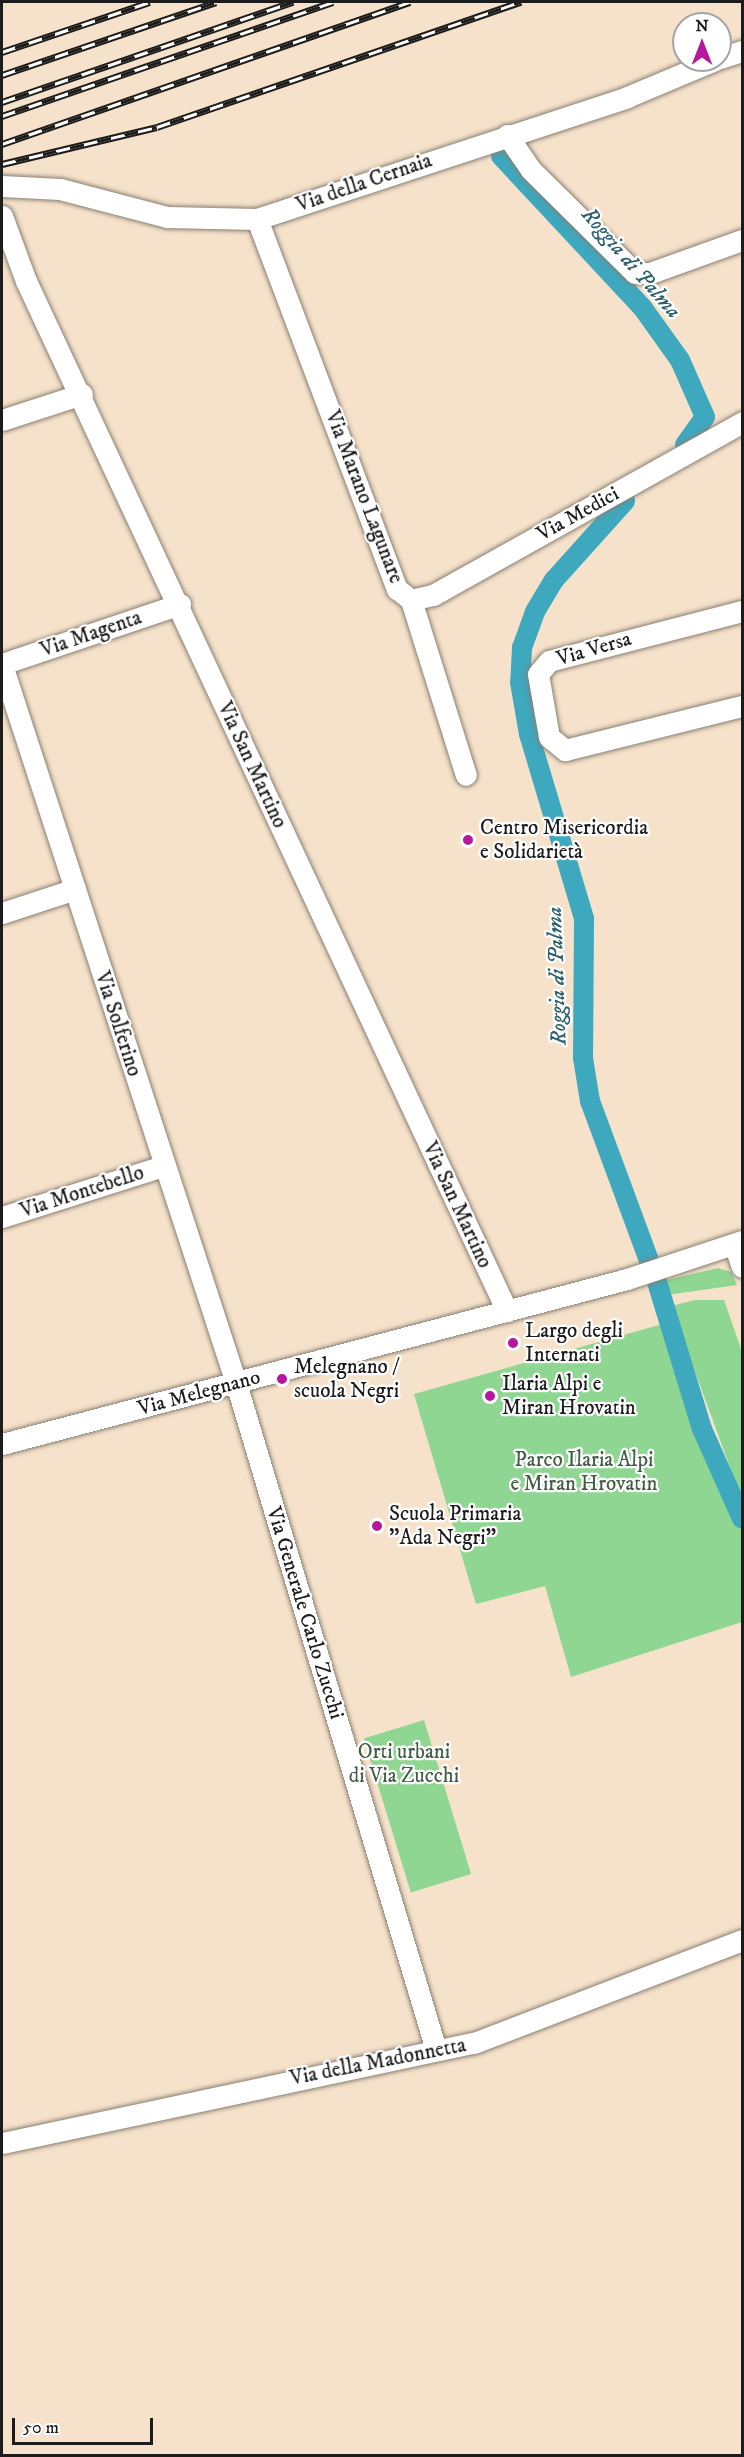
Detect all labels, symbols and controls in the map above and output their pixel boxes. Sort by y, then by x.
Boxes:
north arrow [672,12,732,72]
text: N [695,16,709,36]
street label: Via della Cernaia [293,148,435,218]
water label: Roggia di Palma [576,202,686,324]
street label: Via Marano Lagunare [319,407,409,587]
street label: Via Medici [533,481,623,547]
street label: Via Magenta [37,605,145,663]
street label: Via Versa [554,626,634,672]
street label: Via San Martino [212,698,292,832]
place label: Centro Misericordia e Solidarietà [480,815,648,865]
marker: Centro Misericordia e Solidarietà [461,833,475,847]
water label: Roggia di Palma [541,906,573,1046]
street label: Via Solferino [89,968,147,1080]
street label: Via San Martino [417,1138,497,1272]
street label: Via Montebello [17,1160,147,1224]
place label: Largo degli Internati [525,1318,623,1368]
marker: Largo degli Internati [506,1336,520,1350]
place label: Melegnano / scuola Negri [294,1354,399,1404]
street label: Via Melegnano [135,1365,263,1421]
place label: Ilaria Alpi e Miran Hrovatin [502,1371,636,1421]
marker: Melegnano / scuola Negri [275,1372,289,1386]
marker: Ilaria Alpi e Miran Hrovatin [483,1389,497,1403]
park label: Parco Ilaria Alpi e Miran Hrovatin [511,1447,657,1497]
place label: Scuola Primaria "Ada Negri" [389,1501,521,1551]
street label: Via Generale Carlo Zucchi [261,1504,349,1722]
marker: Scuola Primaria "Ada Negri" [370,1519,384,1533]
park label: Orti urbani di Via Zucchi [349,1739,459,1789]
street label: Via della Madonnetta [288,2033,468,2091]
scale bar [15,2406,156,2444]
text: 50 m [23,2417,59,2439]

